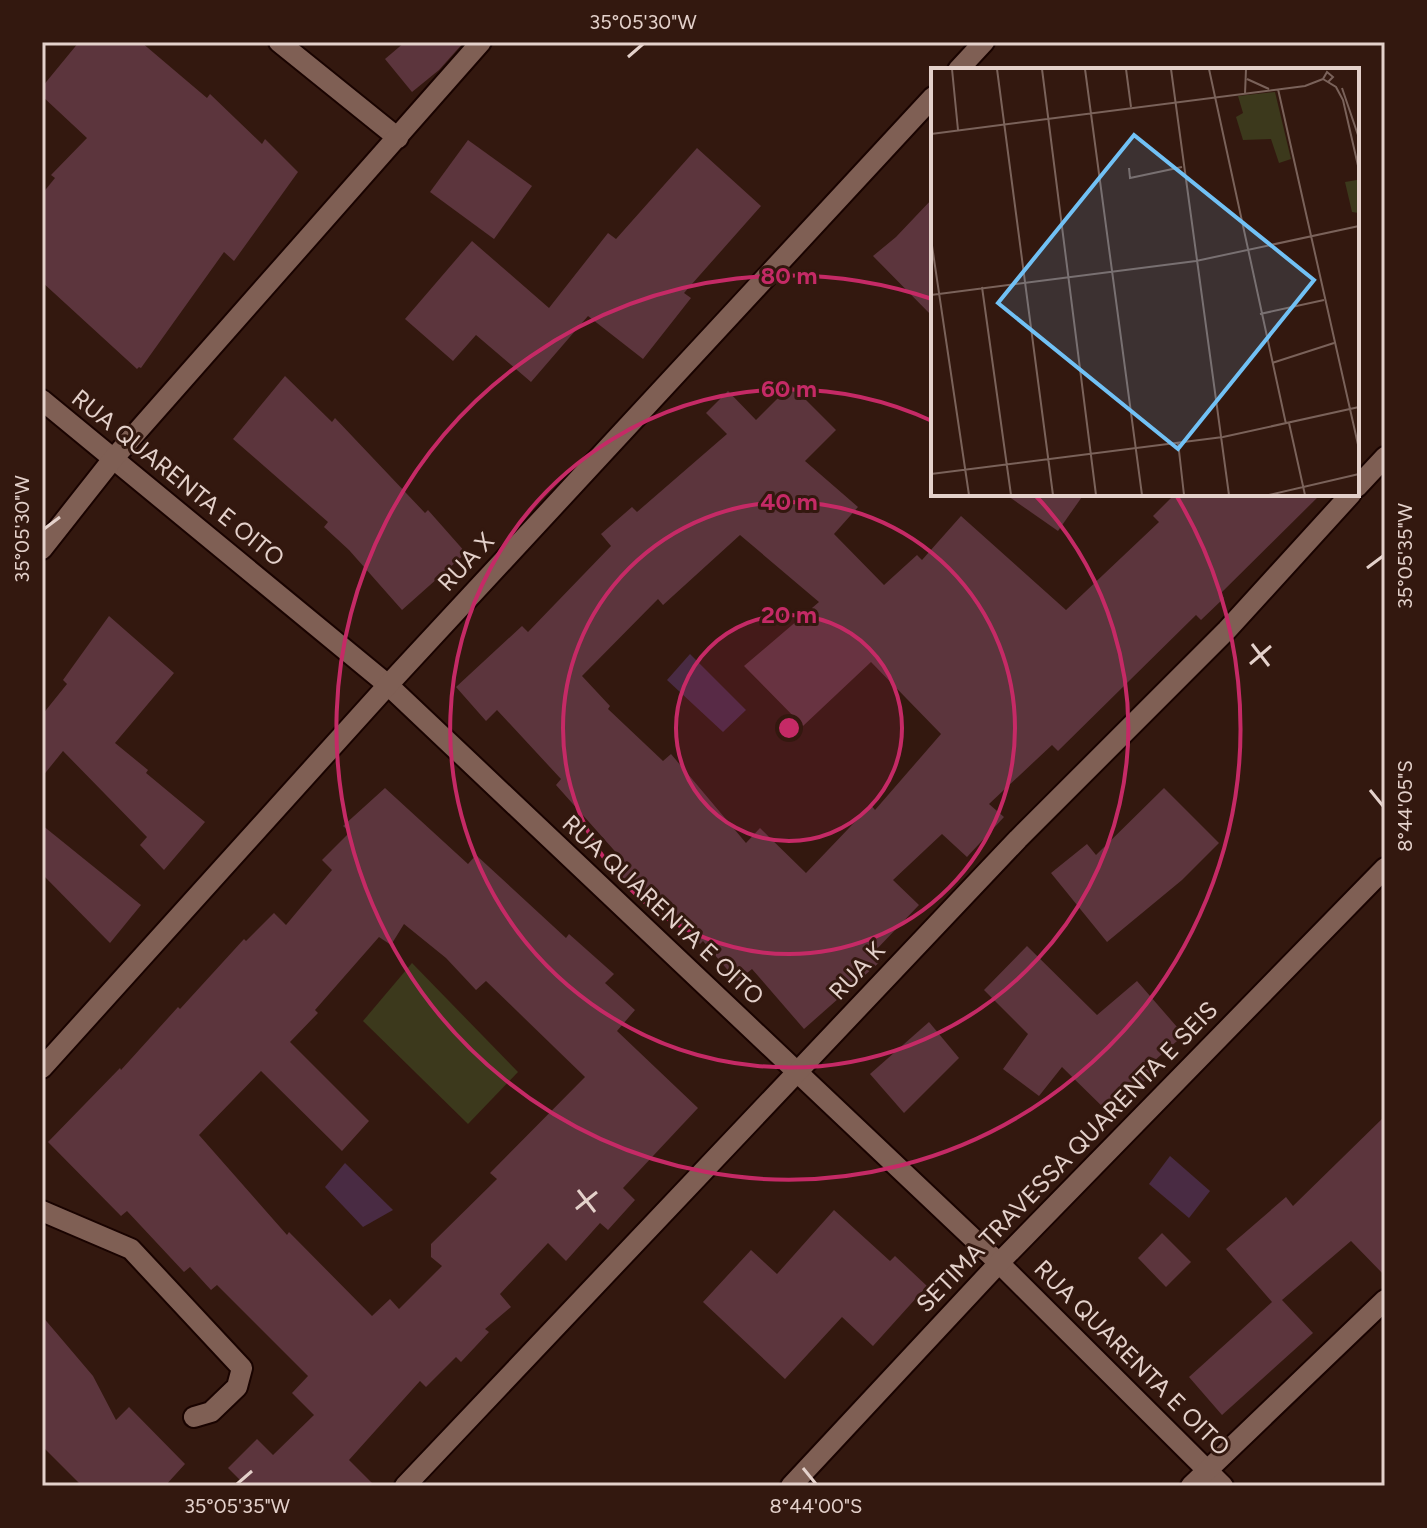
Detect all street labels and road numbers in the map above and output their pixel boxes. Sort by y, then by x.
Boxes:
street label: RUA QUARENTA E OITO [66,383,290,572]
street label: RUA X [432,526,500,597]
street label: RUA QUARENTA E OITO [557,809,770,1011]
street label: RUA K [823,935,891,1006]
street label: SETIMA TRAVESSA QUARENTA E SEIS [910,995,1223,1318]
street label: RUA QUARENTA E OITO [1028,1254,1236,1462]

